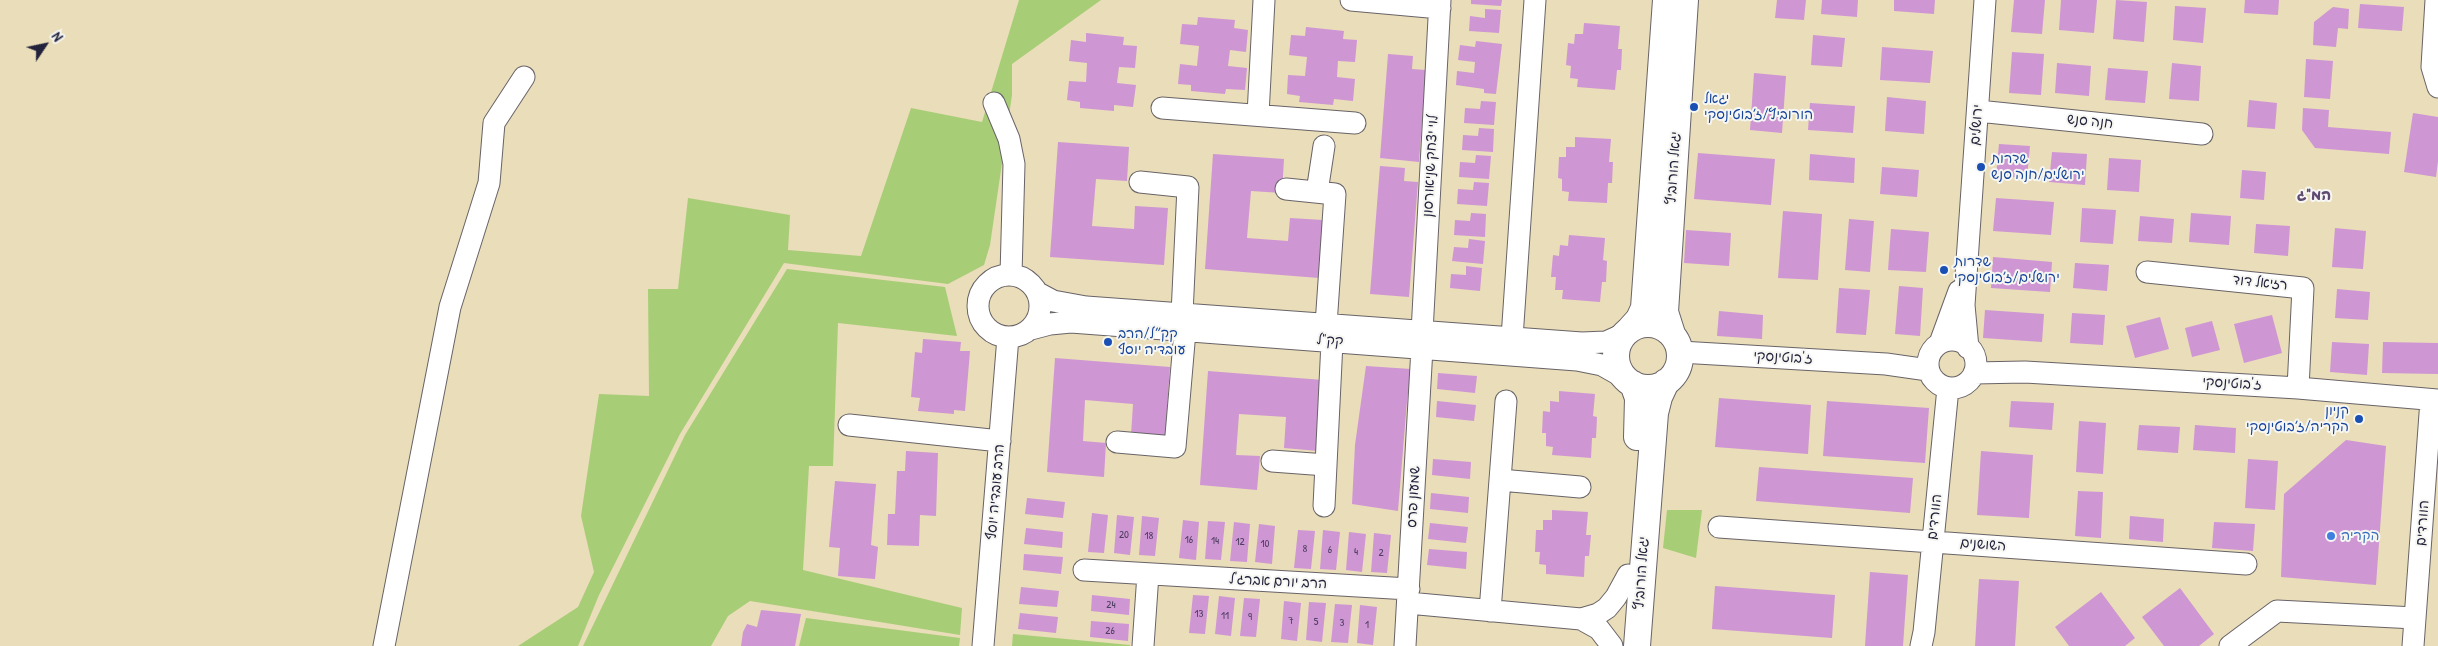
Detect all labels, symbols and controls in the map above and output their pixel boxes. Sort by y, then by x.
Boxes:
north arrow [20,20,70,70]
text: N [48,28,68,45]
place label: יגאל הורוביץ/ז׳בוטינסקי [1704,91,1813,124]
marker: יגאל הורוביץ/ז׳בוטינסקי [1688,101,1700,113]
street label: ירושלים [1967,104,1987,146]
street label: חנה סנש [2066,111,2114,133]
street label: לוי יצחק שניאורסון [1420,114,1442,218]
street label: יגאל הורוביץ [1663,131,1685,205]
place label: שדרות ירושלים/חנה סנש [1991,151,2084,184]
marker: שדרות ירושלים/חנה סנש [1975,161,1987,173]
district label: המ"ג [2297,187,2331,205]
place label: שדרות ירושלים/ז׳בוטינסקי [1954,254,2060,286]
marker: שדרות ירושלים/ז׳בוטינסקי [1938,264,1950,276]
street label: רזיאל דוד [2232,272,2288,294]
place label: קק״ל/הרב עובדיה יוסף [1118,326,1185,358]
street label: קק"ל [1316,332,1344,350]
marker: קק״ל/הרב עובדיה יוסף [1102,336,1114,348]
street label: ז'בוטינסקי [1753,348,1813,368]
street label: ז'בוטינסקי [2202,374,2262,394]
place label: קניון הקריה/ז׳בוטינסקי [2246,403,2349,436]
marker: קניון הקריה/ז׳בוטינסקי [2353,413,2365,425]
street label: הרב עובדיה יוסף [983,443,1009,541]
street label: שמעון פרס [1404,466,1424,528]
street label: הוורדים [1924,493,1946,541]
street label: הוורדים [2413,499,2433,547]
house number: 20 [1119,528,1129,542]
place label: הקריה [2341,528,2379,544]
house number: 18 [1145,529,1153,543]
marker: הקריה [2325,530,2337,542]
house number: 16 [1185,533,1193,547]
house number: 14 [1211,534,1219,548]
house number: 12 [1235,535,1245,549]
street label: השושנים [1959,535,2007,555]
street label: יגאל הורוביץ [1631,536,1653,610]
house number: 10 [1261,537,1269,551]
house number: 8 [1303,542,1307,556]
house number: 6 [1328,543,1332,557]
house number: 4 [1354,545,1358,559]
house number: 2 [1378,546,1384,560]
street label: הרב יורם אברג'ל [1229,571,1327,593]
house number: 24 [1106,598,1116,612]
house number: 13 [1195,607,1203,621]
house number: 11 [1221,609,1229,623]
house number: 9 [1248,610,1252,624]
house number: 7 [1288,614,1294,628]
house number: 5 [1314,615,1318,629]
house number: 3 [1340,616,1344,630]
house number: 1 [1365,618,1369,632]
house number: 26 [1105,624,1115,638]

